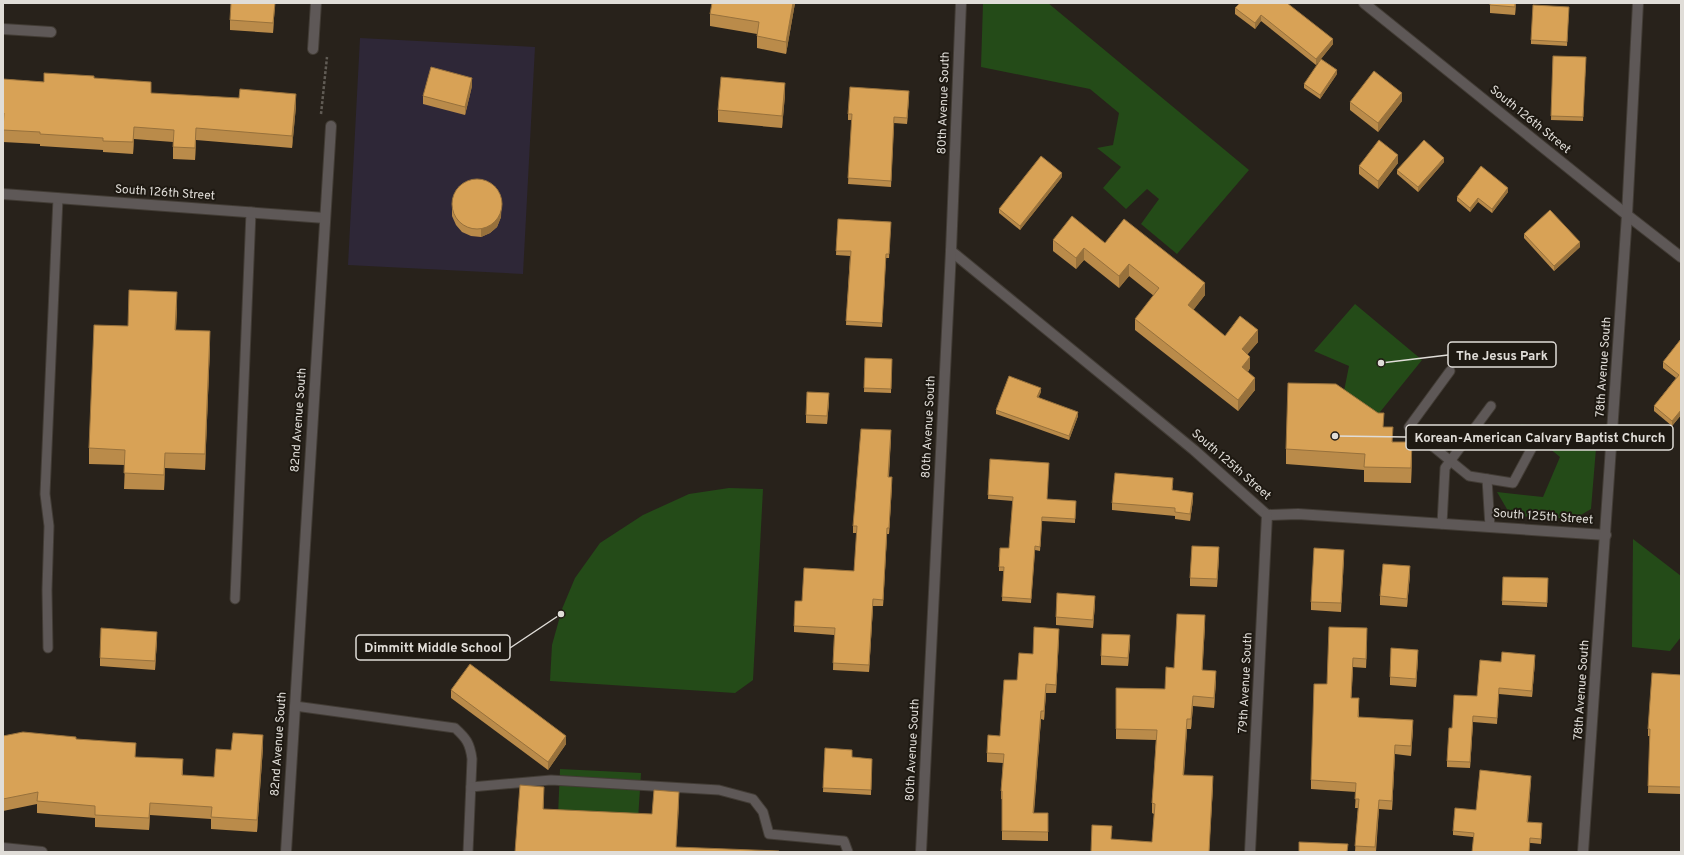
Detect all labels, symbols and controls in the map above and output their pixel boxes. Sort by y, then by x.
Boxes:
street label: 80th Avenue South [934,51,954,155]
street label: South 126th Street [1486,82,1574,158]
street label: South 126th Street [114,182,216,204]
street label: 78th Avenue South [1593,316,1615,418]
callout: The Jesus Park [1448,342,1556,367]
text: The Jesus Park [1456,349,1548,365]
street label: 82nd Avenue South [287,367,311,473]
street label: 80th Avenue South [918,375,940,479]
callout: Korean-American Calvary Baptist Church [1406,425,1673,450]
street label: South 125th Street [1188,426,1274,504]
text: Korean-American Calvary Baptist Church [1415,431,1665,447]
street label: South 125th Street [1492,506,1594,528]
street label: 79th Avenue South [1235,632,1257,734]
callout: Dimmitt Middle School [356,635,510,660]
street label: 78th Avenue South [1571,639,1593,741]
text: Dimmitt Middle School [364,641,502,657]
street label: 82nd Avenue South [267,691,291,797]
street label: 80th Avenue South [902,698,924,802]

